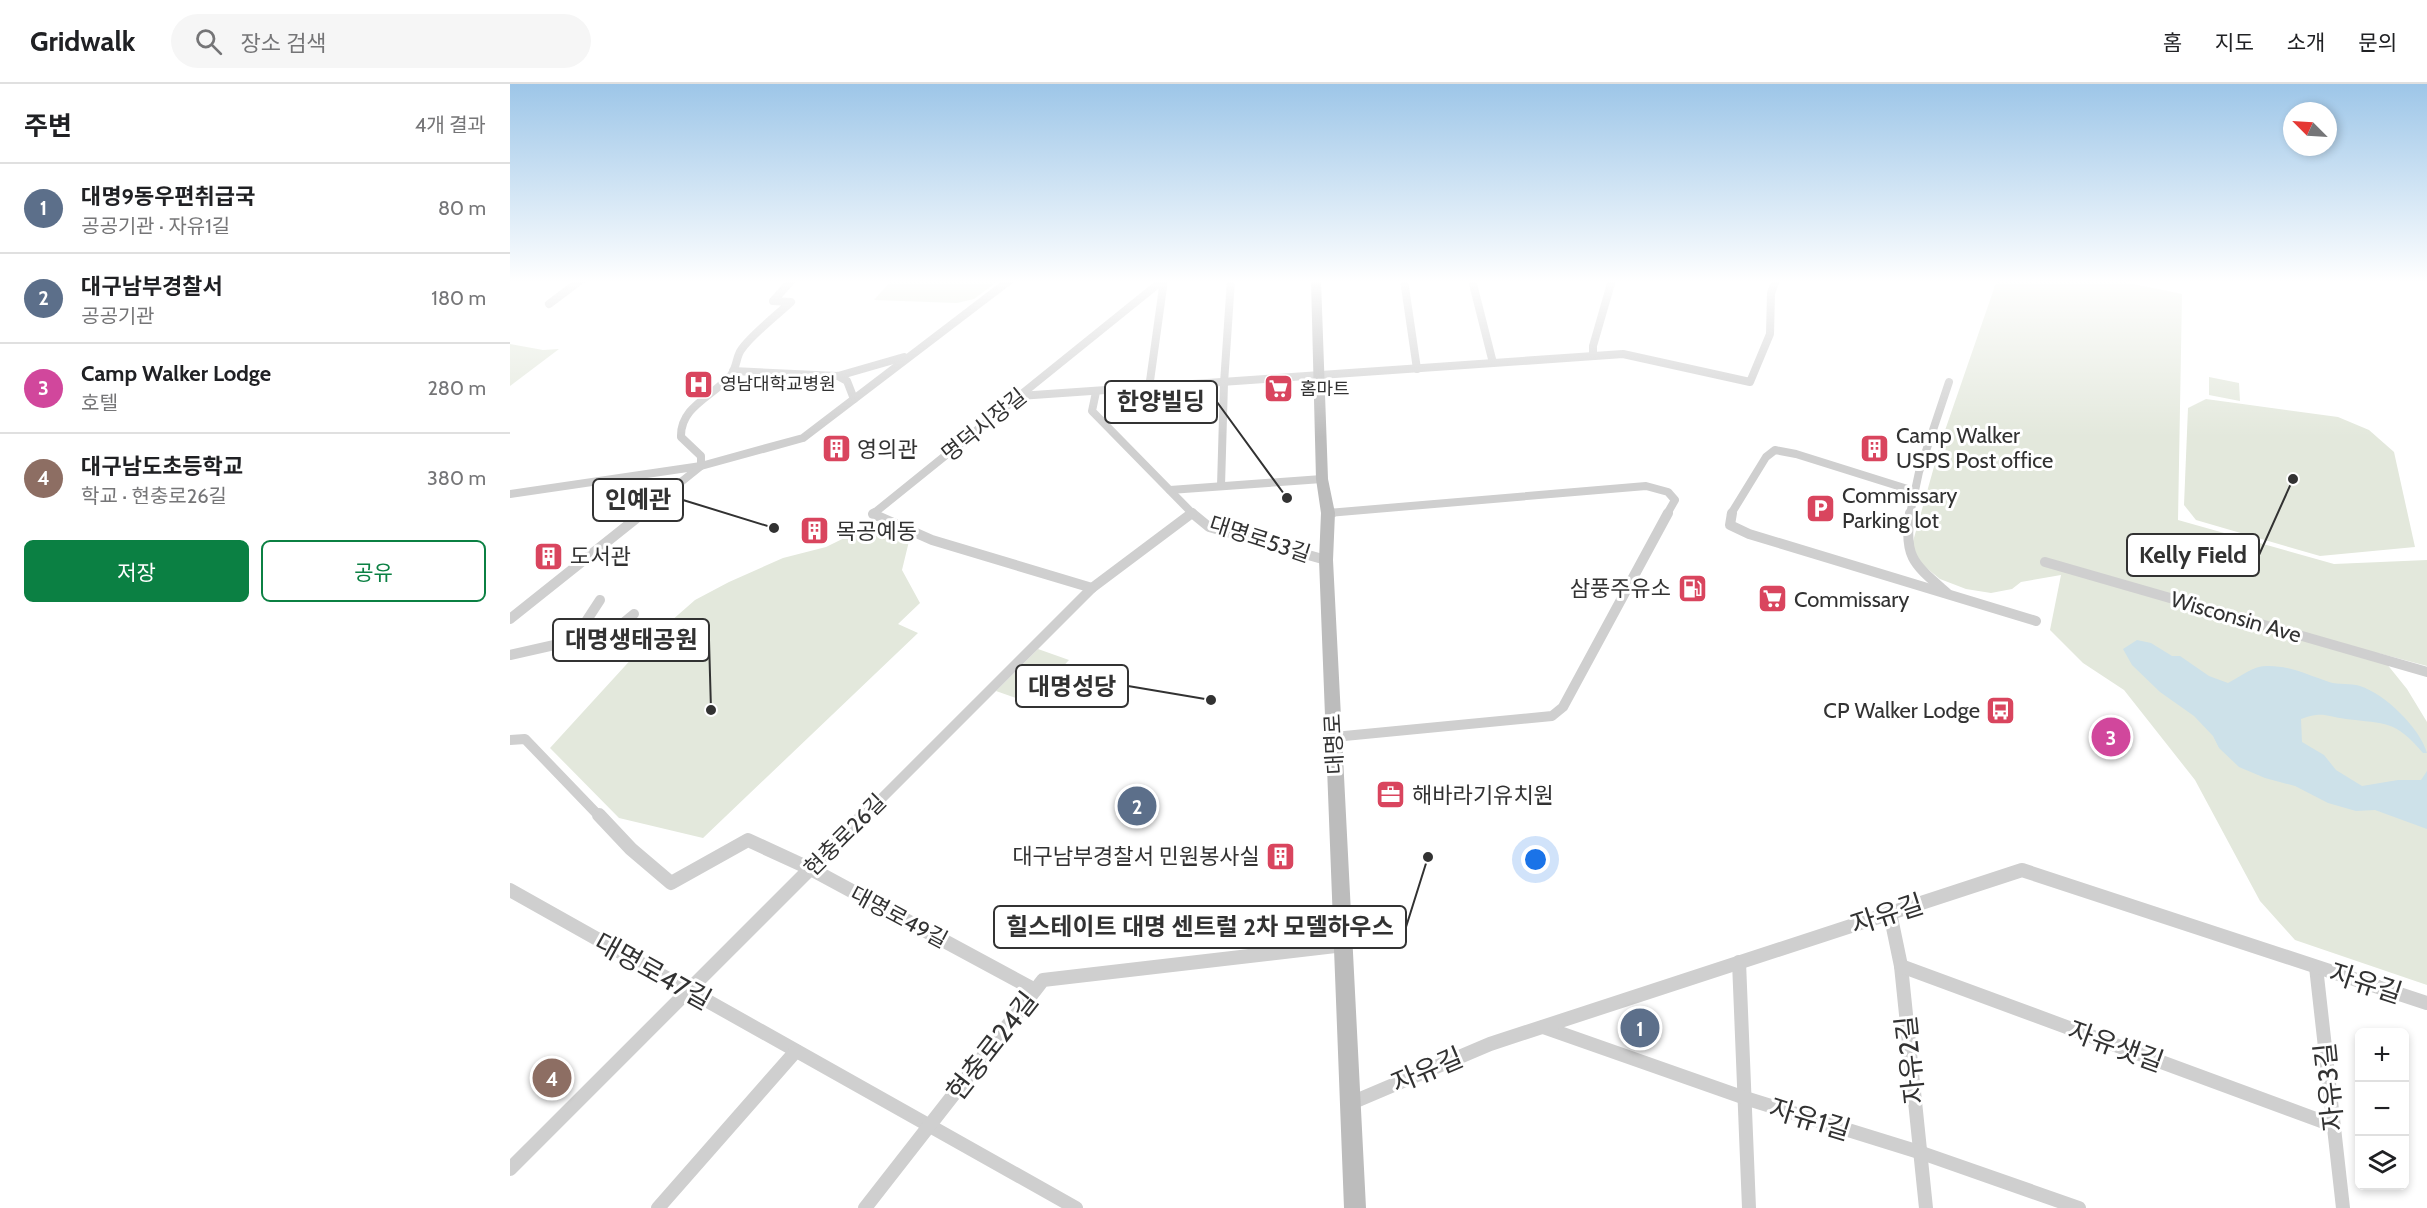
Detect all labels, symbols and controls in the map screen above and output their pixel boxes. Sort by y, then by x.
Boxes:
search box [171,14,591,68]
text: Gridwalk [30,24,135,58]
icon: search [192,25,225,58]
text: 장소 검색 [240,30,326,57]
text: 홈 [2163,30,2182,55]
text: 지도 [2215,30,2254,55]
text: 소개 [2287,30,2325,55]
text: 문의 [2358,30,2397,55]
north arrow [2283,102,2337,156]
text: 주변 [24,110,72,142]
text: 4개 결과 [415,113,486,137]
text: 대명9동우편취급국 [81,183,255,210]
text: 1 [40,196,47,220]
text: 80 m [438,196,486,220]
text: 공공기관 · 자유1길 [81,214,230,238]
text: 대구남부경찰서 [81,273,223,300]
text: 2 [38,286,49,310]
text: 180 m [431,286,486,310]
text: 공공기관 [81,304,155,328]
text: Camp Walker Lodge [81,360,271,387]
hospital icon: 영남대학교병원 [683,368,715,400]
place label: 영남대학교병원 [720,373,836,395]
supermarket icon: 홈마트 [1263,373,1295,405]
text: 3 [38,376,49,400]
text: 280 m [427,376,486,400]
place label: 홈마트 [1300,378,1350,400]
callout: 한양빌딩 [1105,381,1217,423]
street label: 명덕시장길 [936,383,1032,467]
text: 한양빌딩 [1117,387,1205,416]
text: 호텔 [81,391,118,415]
place label: Camp Walker USPS Post office [1896,422,2053,474]
building icon: Camp Walker USPS Post office [1859,432,1891,464]
building icon: 영의관 [820,433,852,465]
place label: 영의관 [857,436,918,463]
text: 대구남도초등학교 [81,453,243,480]
text: 4 [37,466,50,490]
text: 380 m [427,466,486,490]
callout: 인예관 [593,479,683,521]
place label: Commissary Parking lot [1842,482,1957,534]
text: 학교 · 현충로26길 [81,484,227,508]
text: 인예관 [605,485,671,514]
parking icon: Commissary Parking lot [1805,492,1837,524]
street label: 대명로53길 [1206,510,1314,568]
building icon: 목공예동 [799,515,831,547]
place label: 목공예동 [836,518,917,545]
callout: Kelly Field [2127,534,2259,576]
button: 저장 [24,540,249,602]
button: 공유 [261,540,486,602]
building icon: 도서관 [533,540,565,572]
text: Kelly Field [2139,540,2247,569]
place label: 도서관 [570,543,631,570]
fuel station icon: 삼풍주유소 [1676,572,1708,604]
place label: 삼풍주유소 [1570,575,1671,602]
supermarket icon: Commissary [1757,583,1789,615]
street label: Wisconsin Ave [2168,585,2304,649]
place label: Commissary [1794,586,1909,613]
callout: 대명생태공원 [553,619,709,661]
text: 대명생태공원 [565,625,697,654]
callout: 대명성당 [1016,665,1128,707]
text: 대명성당 [1028,672,1116,701]
bus stop icon: CP Walker Lodge [1985,694,2017,726]
place label: CP Walker Lodge [1823,697,1980,724]
street label: 대명로 [1319,713,1349,775]
pin: 3 [2092,714,2130,760]
office icon: 해바라기유치원 [1375,779,1407,811]
place label: 해바라기유치원 [1412,782,1554,809]
pin: 2 [1118,784,1156,828]
street label: 현충로26길 [798,788,892,882]
building icon: 대구남부경찰서 민원봉사실 [1265,840,1297,872]
place label: 대구남부경찰서 민원봉사실 [1012,843,1260,870]
your location [1521,845,1550,874]
street label: 대명로49길 [846,880,952,954]
street label: 자유길 [1846,887,1928,941]
callout: 힐스테이트 대명 센트럴 2차 모델하우스 [994,906,1406,948]
text: 힐스테이트 대명 센트럴 2차 모델하우스 [1006,912,1394,941]
street label: 대명로47길 [589,925,717,1017]
street label: 자유길 [2325,956,2407,1010]
street label: 현충로24길 [939,985,1045,1107]
pin: 1 [1620,1006,1660,1050]
street label: 자유2길 [1889,1014,1931,1106]
street label: 자유샛길 [2064,1014,2168,1078]
map controls [2355,1028,2409,1190]
button: + [2355,1028,2409,1082]
street label: 자유길 [1386,1040,1468,1100]
street label: 자유3길 [2308,1041,2350,1133]
pin: 4 [532,1056,572,1100]
button: − [2355,1082,2409,1136]
street label: 자유1길 [1765,1091,1855,1147]
button: layers [2355,1136,2409,1190]

